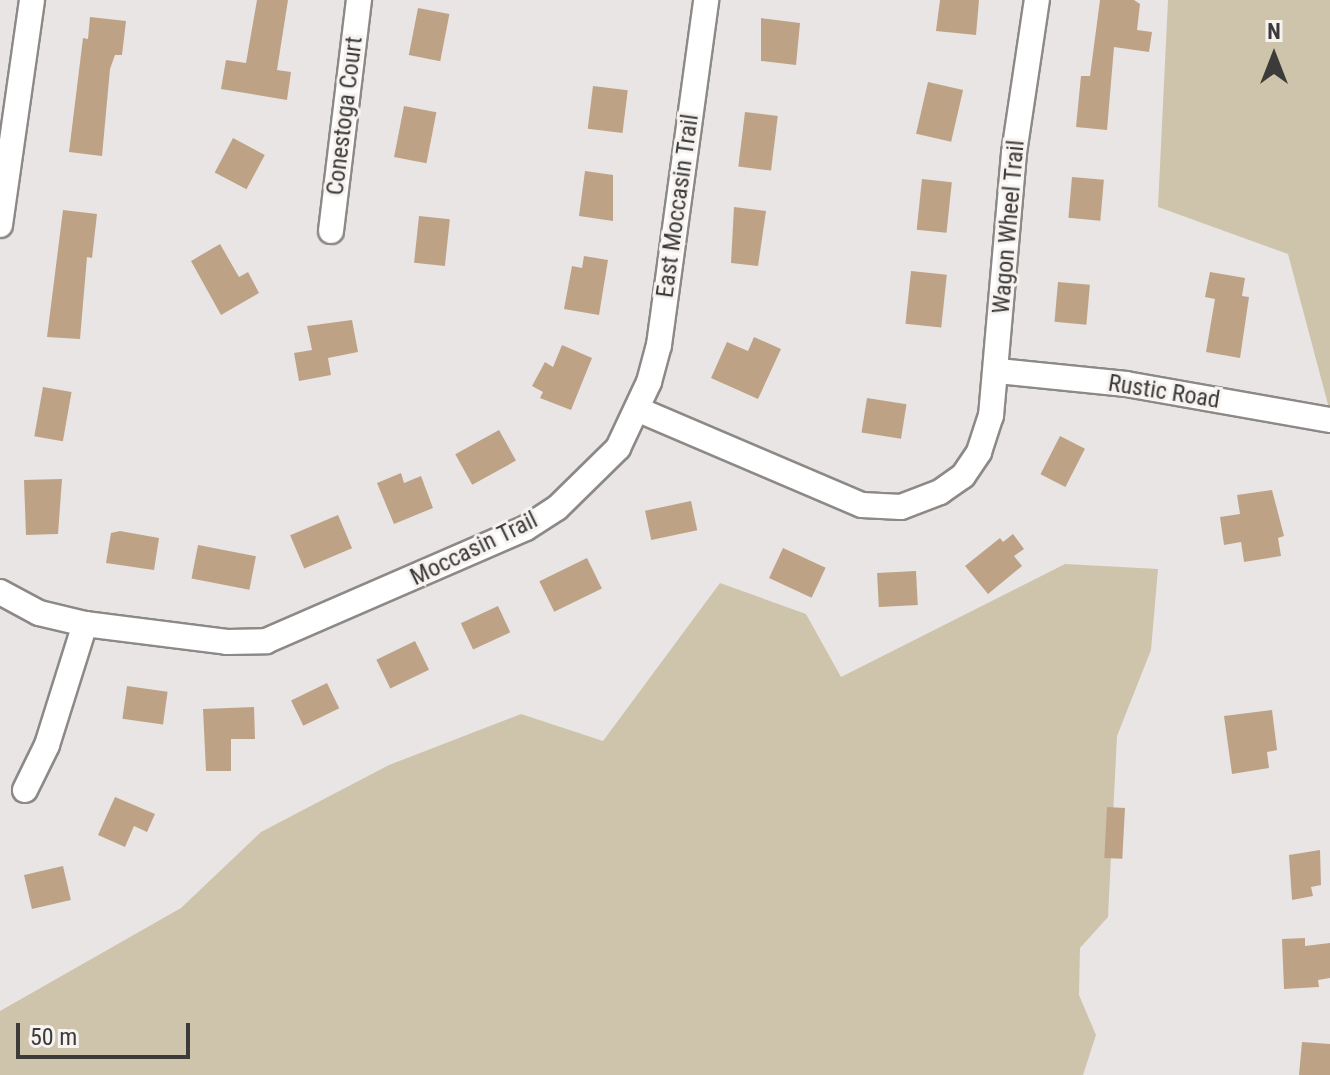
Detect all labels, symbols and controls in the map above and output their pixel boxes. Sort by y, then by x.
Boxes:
north arrow [1234,16,1314,96]
text: N [1267,19,1281,44]
street label: Conestoga Court [321,35,369,197]
street label: East Moccasin Trail [651,112,705,300]
street label: Wagon Wheel Trail [987,139,1031,315]
street label: Rustic Road [1106,369,1222,415]
street label: Moccasin Trail [405,506,543,592]
scale bar [20,1007,194,1057]
text: 50 m [30,1023,77,1051]

